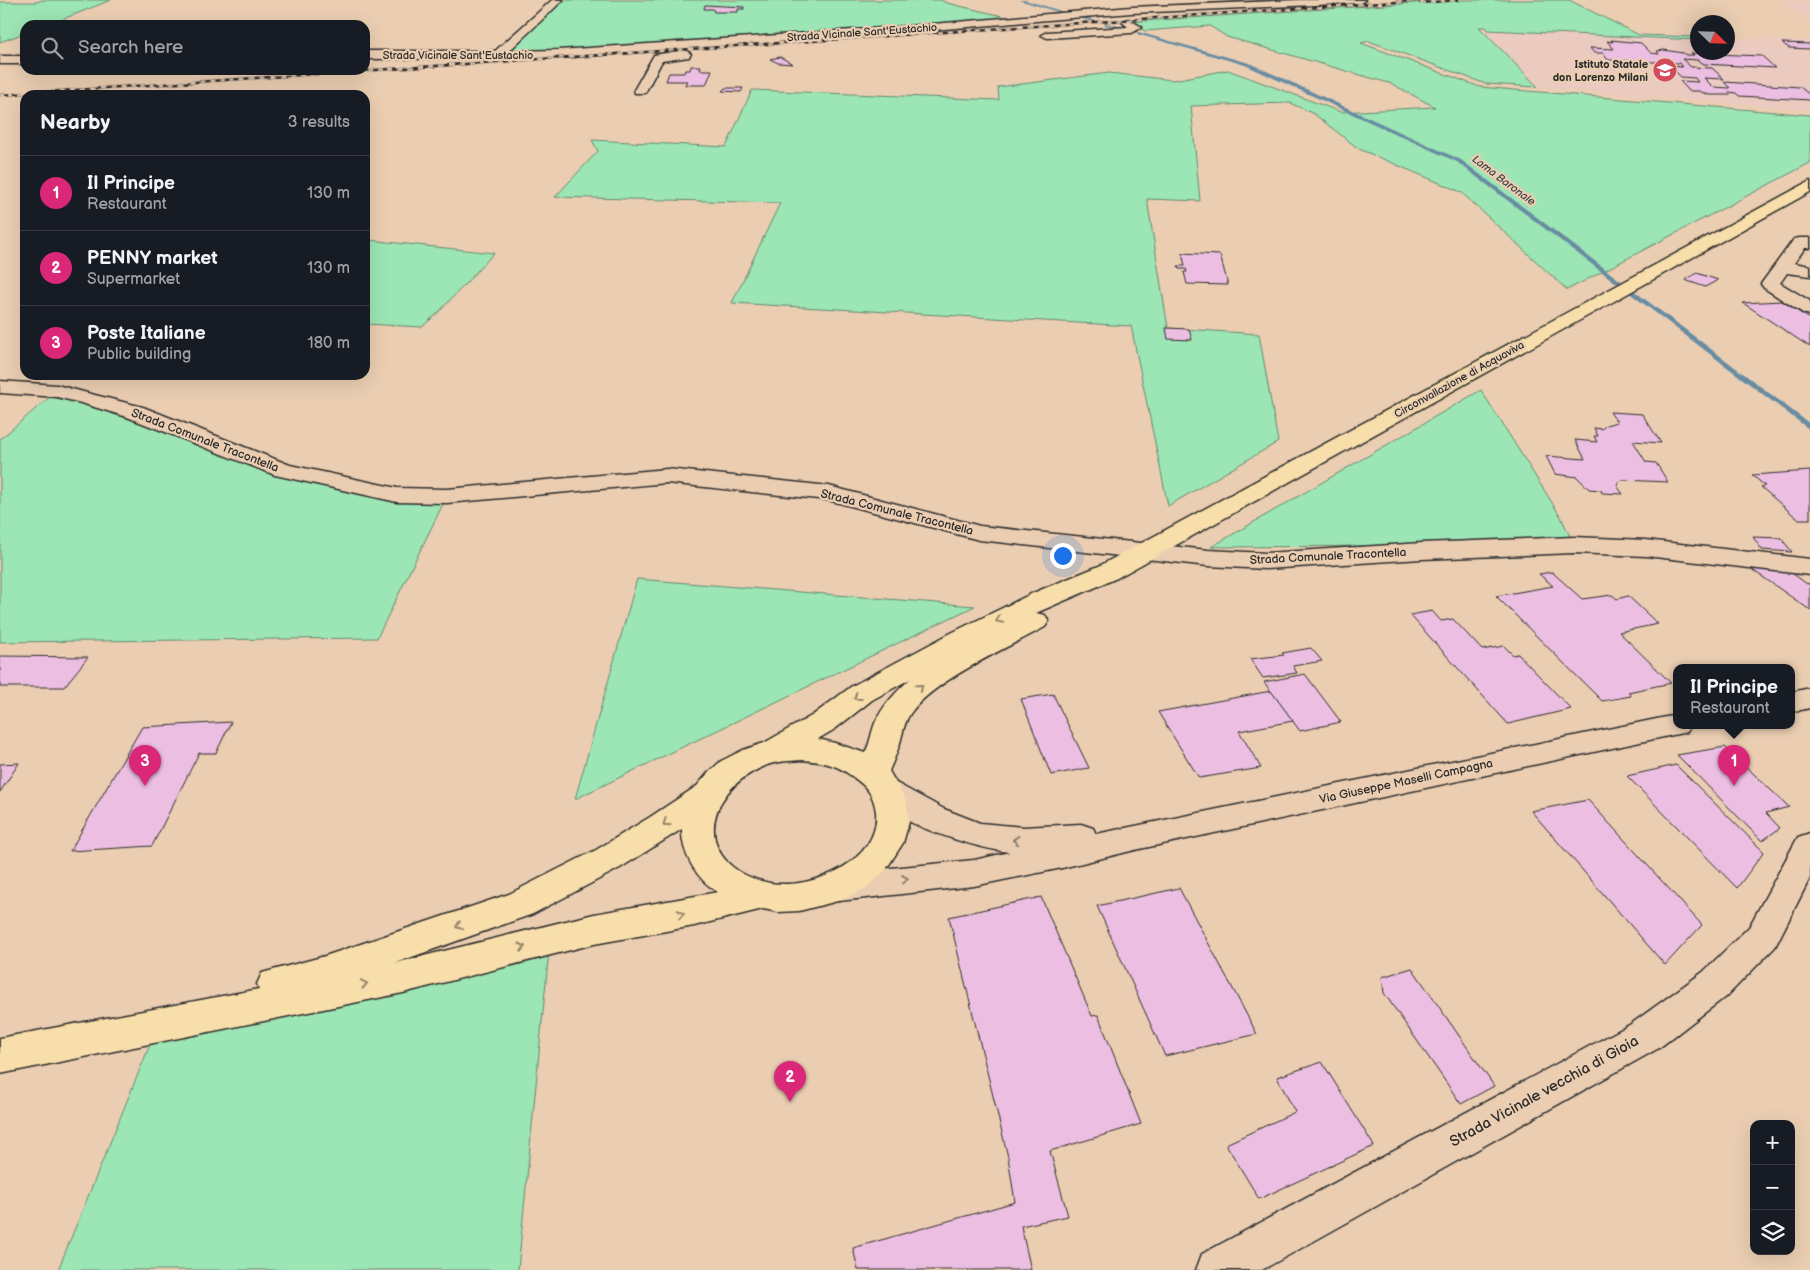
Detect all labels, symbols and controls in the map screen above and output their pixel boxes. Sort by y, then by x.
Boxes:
north arrow [1690,15,1735,60]
search box [20,20,370,75]
street label: Strada Vicinale Sant'Eustachio [786,21,938,44]
icon: search [38,34,66,62]
text: Search here [78,36,183,59]
street label: Strada Vicinale Sant'Eustachio [383,49,533,62]
school or university icon: Istituto Statale don Lorenzo Milani [1652,57,1678,83]
place label: Istituto Statale don Lorenzo Milani [1553,58,1648,84]
text: Nearby [40,110,110,135]
text: 3 results [288,113,350,132]
water label: Lama Baronale [1470,152,1538,209]
text: Il Principe [87,172,175,195]
text: 1 [53,184,59,203]
text: 130 m [307,184,350,203]
text: Restaurant [87,195,167,214]
text: PENNY market [87,247,218,270]
text: 2 [51,259,61,278]
text: 130 m [307,259,350,278]
text: Supermarket [87,270,180,289]
text: Poste Italiane [87,322,206,345]
text: 3 [51,334,61,353]
text: 180 m [308,334,350,353]
street label: Circonvallazione di Acquaviva [1392,338,1526,421]
text: Public building [87,345,191,364]
street label: Strada Comunale Tracontella [129,405,281,476]
street label: Strada Comunale Tracontella [819,486,975,539]
your location [1050,543,1076,569]
street label: Strada Comunale Tracontella [1249,545,1407,568]
one-way arrow [996,614,1005,624]
popup [1673,664,1795,729]
text: Il Principe [1690,676,1778,699]
one-way arrow [915,684,924,693]
one-way arrow [853,691,863,700]
text: Restaurant [1690,699,1770,718]
pin: 3 [129,745,161,786]
pin: 1 [1718,745,1750,786]
street label: Via Giuseppe Maselli Campagna [1318,756,1495,807]
one-way arrow [662,817,672,826]
one-way arrow [1012,834,1020,845]
one-way arrow [901,874,909,885]
one-way arrow [677,910,686,920]
one-way arrow [455,920,463,930]
one-way arrow [518,942,527,953]
one-way arrow [360,980,369,990]
street label: Strada Vicinale vecchia di Gioia [1446,1031,1642,1151]
pin: 2 [774,1061,806,1102]
map controls [1750,1120,1795,1255]
button: + [1750,1120,1795,1165]
button: − [1750,1165,1795,1210]
button: layers [1750,1210,1795,1255]

